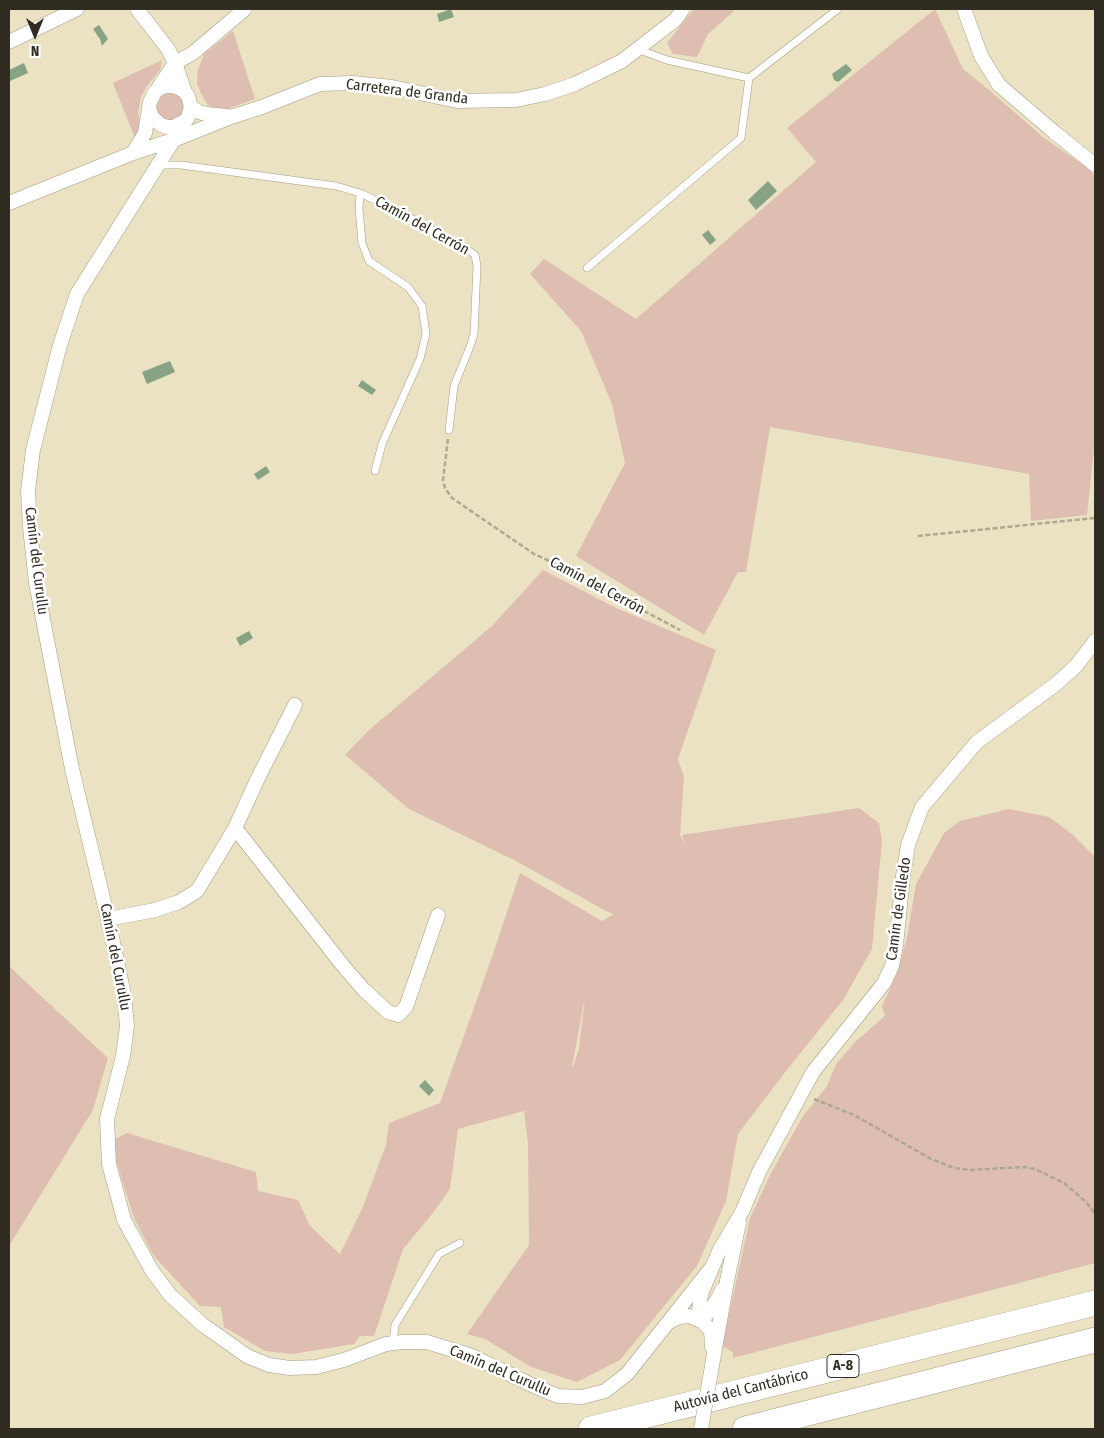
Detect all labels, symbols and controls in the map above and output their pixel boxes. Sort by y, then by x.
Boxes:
north arrow [10,10,60,60]
text: N [31,42,39,59]
street label: Carretera de Granda [345,76,469,108]
street label: Camín del Cerrón [372,193,472,259]
street label: Camín del Curullu [20,506,52,616]
street label: Camín del Cerrón [546,553,648,619]
street label: Camín de Gilledo [883,856,915,962]
street label: Camín del Curullu [96,902,134,1012]
street label: Camín del Curullu [447,1342,553,1400]
road number: A-8 [827,1354,859,1378]
street label: Autovía del Cantábrico [672,1366,810,1416]

